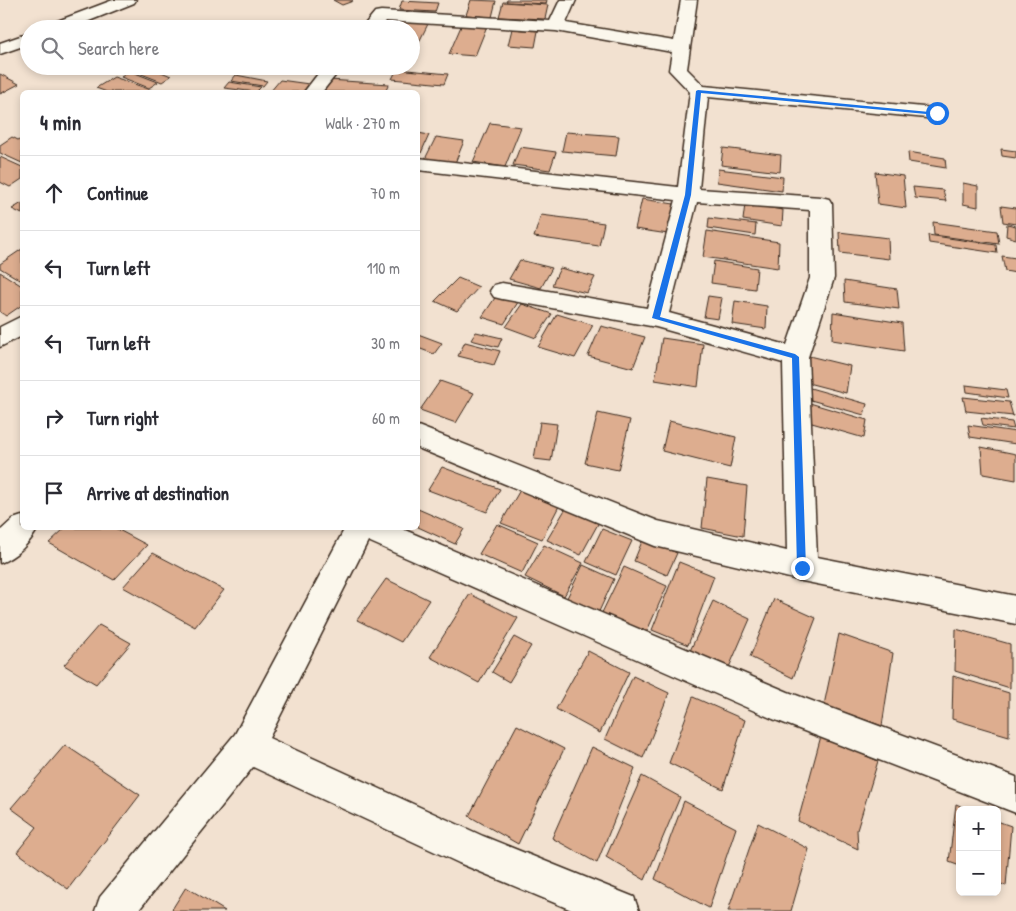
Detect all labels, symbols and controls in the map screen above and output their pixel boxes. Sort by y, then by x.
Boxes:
search box [20,20,420,75]
icon: search [38,34,66,62]
text: Search here [78,35,159,61]
route start [926,102,949,125]
text: 4 min [40,108,81,137]
text: Walk · 270 m [325,112,400,134]
icon: ahead [40,179,68,207]
text: Continue [87,180,148,206]
text: 70 m [370,182,400,204]
icon: left [40,254,68,282]
text: Turn left [87,255,150,281]
text: 110 m [367,257,400,279]
icon: left [40,329,68,357]
text: Turn left [87,330,150,356]
text: 30 m [371,332,400,354]
icon: right [40,404,68,432]
text: Turn right [87,405,158,431]
text: 60 m [372,407,400,429]
icon: arrive [40,479,68,507]
text: Arrive at destination [87,480,229,506]
route end [791,557,814,580]
map controls [956,806,1001,896]
button: + [956,806,1001,851]
button: − [956,851,1001,896]

